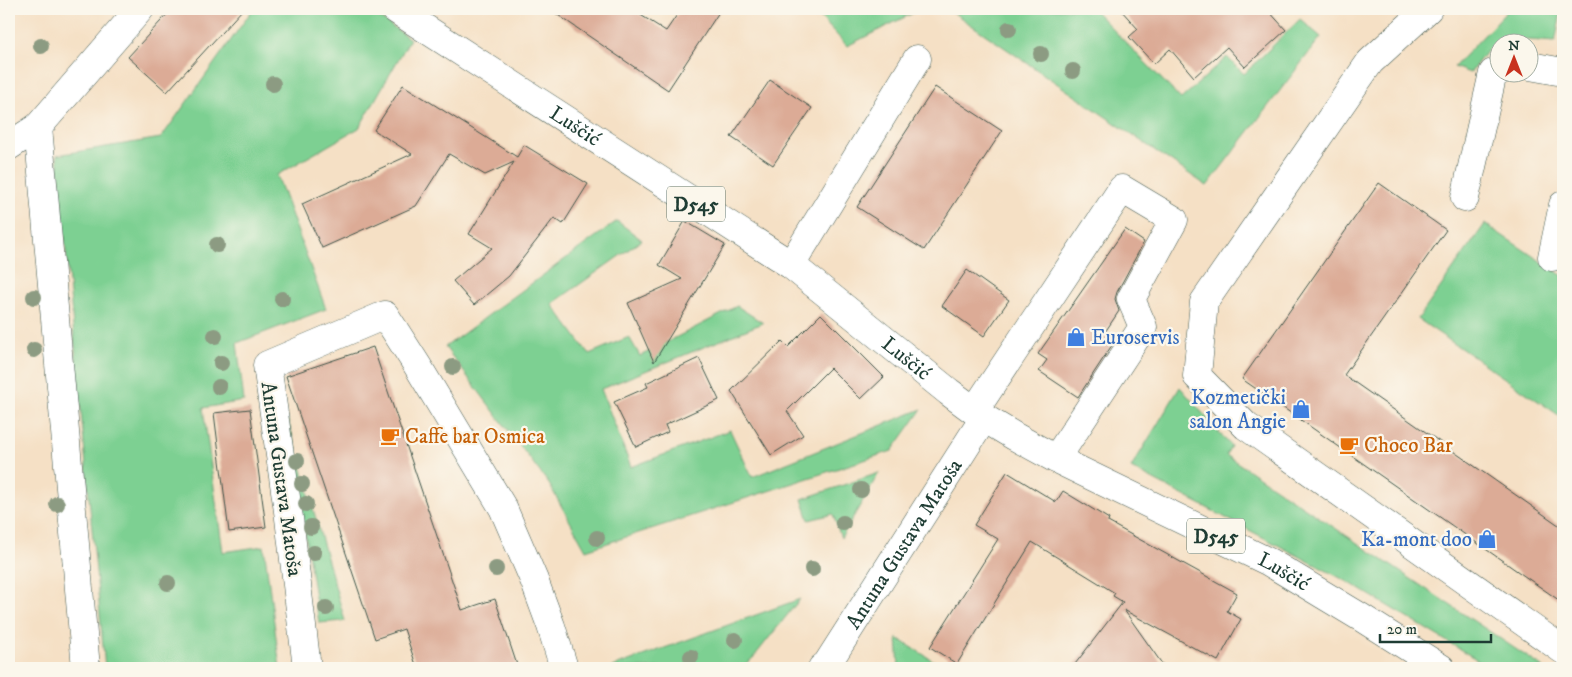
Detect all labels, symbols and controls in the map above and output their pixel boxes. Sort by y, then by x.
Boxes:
north arrow [1490,32,1540,82]
text: N [1508,37,1520,55]
street label: Luščić [545,100,606,153]
road number: D545 [667,186,725,222]
place label: Euroservis [1091,325,1180,351]
shop icon: Euroservis [1065,326,1087,348]
street label: Luščić [876,331,936,386]
street label: Antuna Gustava Matoša [254,380,308,578]
place label: Kozmetički salon Angie [1189,385,1286,435]
shop icon: Kozmetički salon Angie [1290,398,1312,420]
place label: Caffe bar Osmica [405,424,545,450]
cafe icon: Caffe bar Osmica [379,425,401,447]
place label: Choco Bar [1364,433,1453,459]
cafe icon: Choco Bar [1338,434,1360,456]
street label: Antuna Gustava Matoša [841,454,968,634]
road number: D545 [1187,518,1245,554]
place label: Ka-mont doo [1361,527,1472,553]
shop icon: Ka-mont doo [1476,528,1498,550]
street label: Luščić [1254,547,1314,598]
scale bar [1380,612,1491,644]
text: 20 m [1387,620,1417,639]

